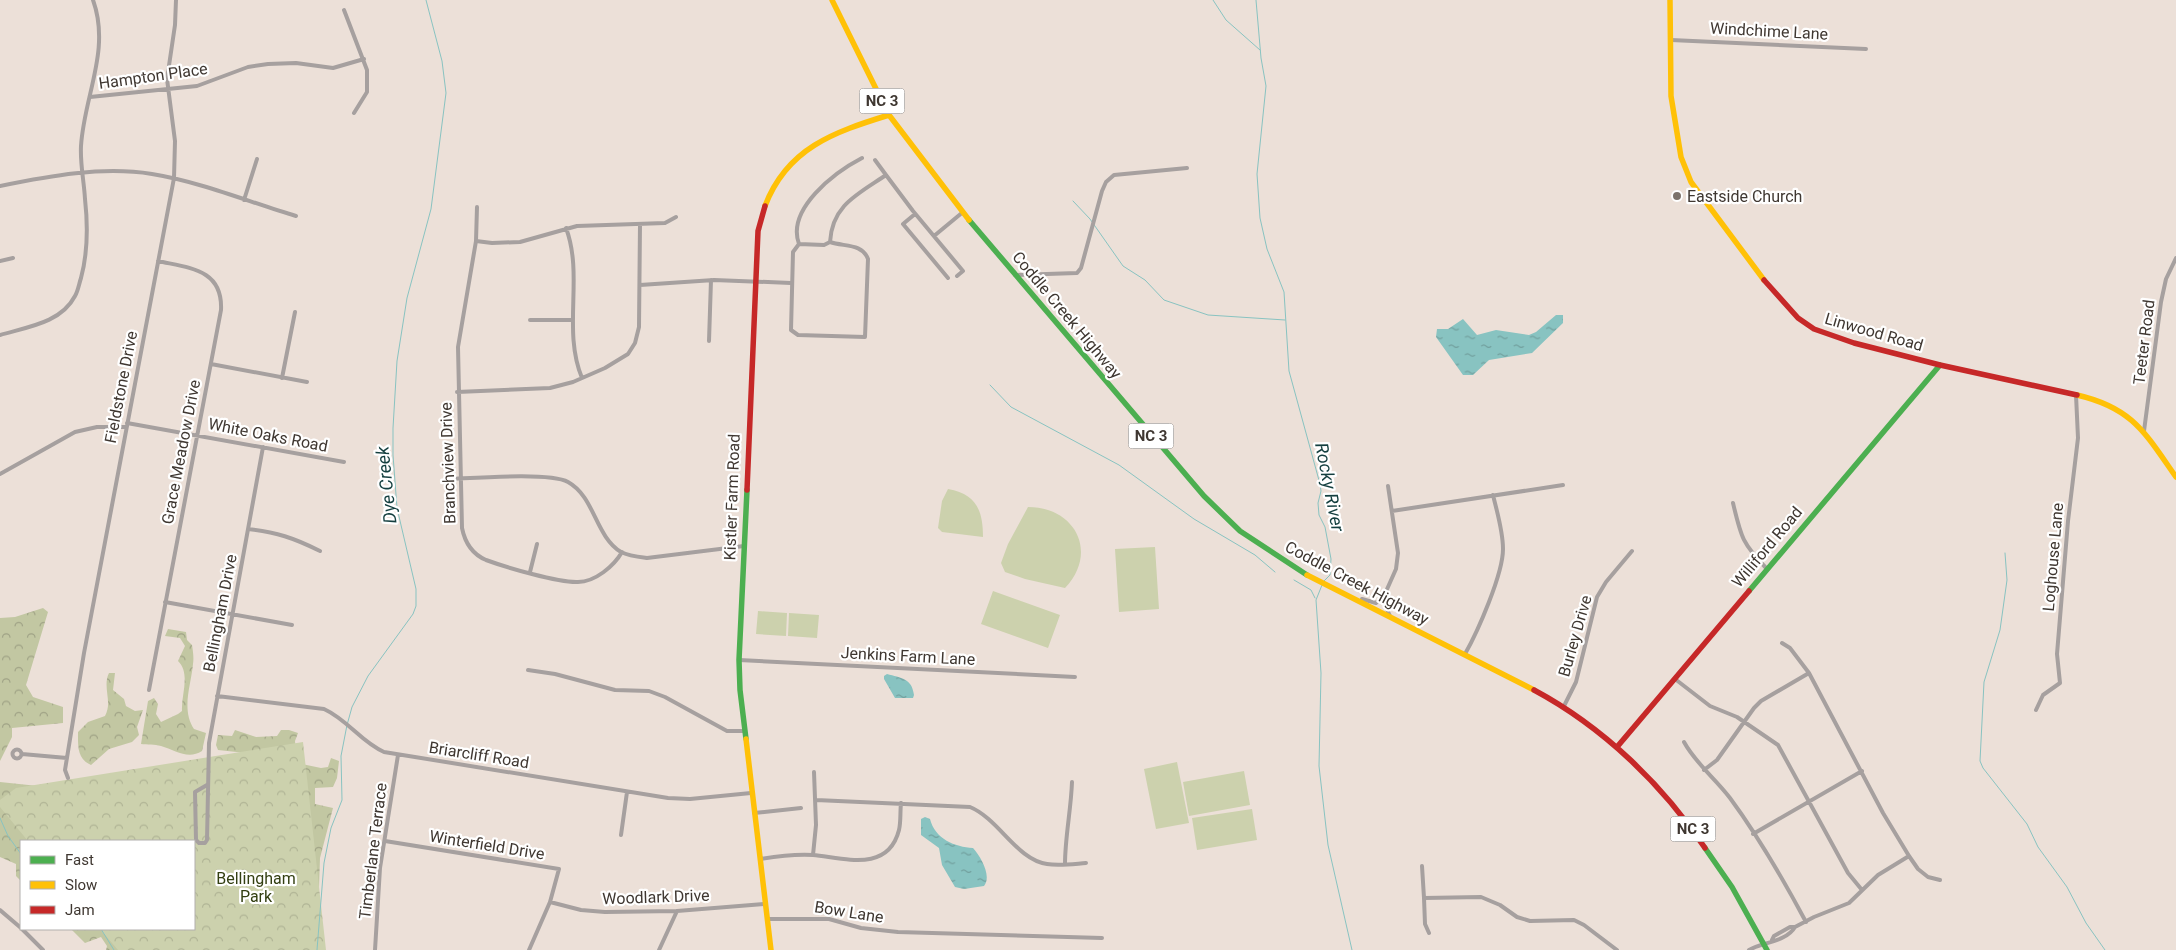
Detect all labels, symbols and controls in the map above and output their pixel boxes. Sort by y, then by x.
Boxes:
street label: Windchime Lane [1710,18,1828,44]
street label: Hampton Place [97,59,209,93]
road number: NC 3 [860,88,904,114]
place label: Eastside Church [1687,187,1802,206]
marker: Eastside Church [1671,190,1683,202]
street label: Coddle Creek Highway [1008,248,1126,383]
street label: Teeter Road [2129,298,2159,386]
street label: Linwood Road [1823,309,1925,355]
street label: Fieldstone Drive [101,329,141,445]
street label: Grace Meadow Drive [158,378,204,526]
street label: Branchview Drive [436,402,460,524]
street label: White Oaks Road [207,414,329,456]
road number: NC 3 [1128,424,1174,448]
street label: Kistler Farm Road [720,433,744,561]
water label: Rocky River [1311,441,1349,534]
water label: Dye Creek [371,444,401,525]
street label: Loghouse Lane [2039,502,2067,612]
street label: Williford Road [1728,503,1806,591]
street label: Coddle Creek Highway [1282,537,1432,629]
street label: Bellingham Drive [199,553,241,673]
street label: Burley Drive [1554,593,1596,679]
street label: Jenkins Farm Lane [840,643,976,669]
street label: Briarcliff Road [428,738,530,772]
street label: Timberlane Terrace [355,782,391,920]
road number: NC 3 [1670,816,1716,842]
street label: Winterfield Drive [428,827,546,863]
legend [20,840,195,930]
text: Fast [65,851,94,869]
park label: Bellingham Park [216,869,296,906]
text: Slow [65,876,97,894]
street label: Woodlark Drive [602,886,710,908]
street label: Bow Lane [813,897,885,927]
text: Jam [65,901,95,919]

